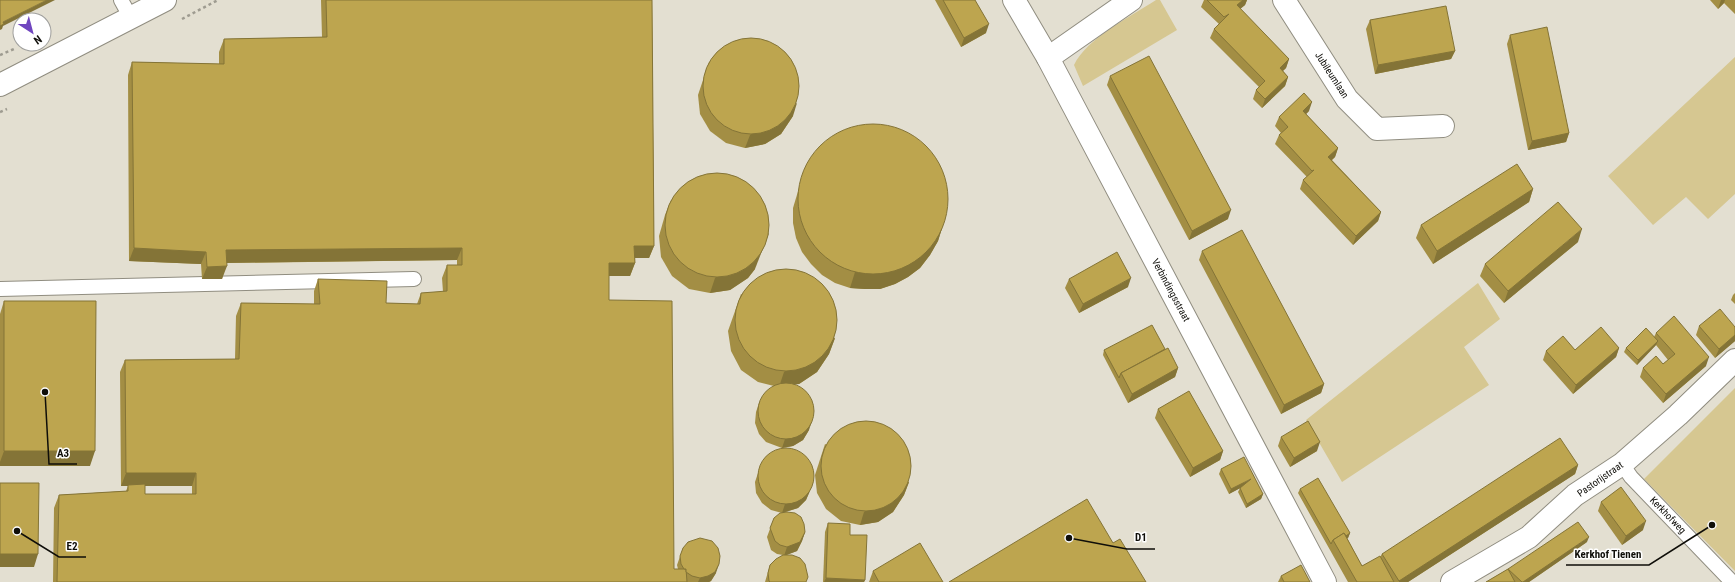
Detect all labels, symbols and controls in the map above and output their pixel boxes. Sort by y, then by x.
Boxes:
north arrow [12,12,52,52]
text: N [31,32,44,47]
street label: Jubileumlaan [1313,50,1351,100]
street label: Verbindingsstraat [1150,257,1192,323]
callout: A3 [49,441,77,464]
text: A3 [57,447,69,460]
street label: Pastorijstraat [1575,459,1625,499]
street label: Kerkhofweg [1648,494,1688,536]
callout: D1 [1127,526,1155,549]
text: D1 [1135,531,1147,544]
callout: E2 [59,534,86,557]
text: E2 [67,540,78,553]
callout: Kerkhof Tienen [1566,542,1649,565]
text: Kerkhof Tienen [1575,548,1641,561]

